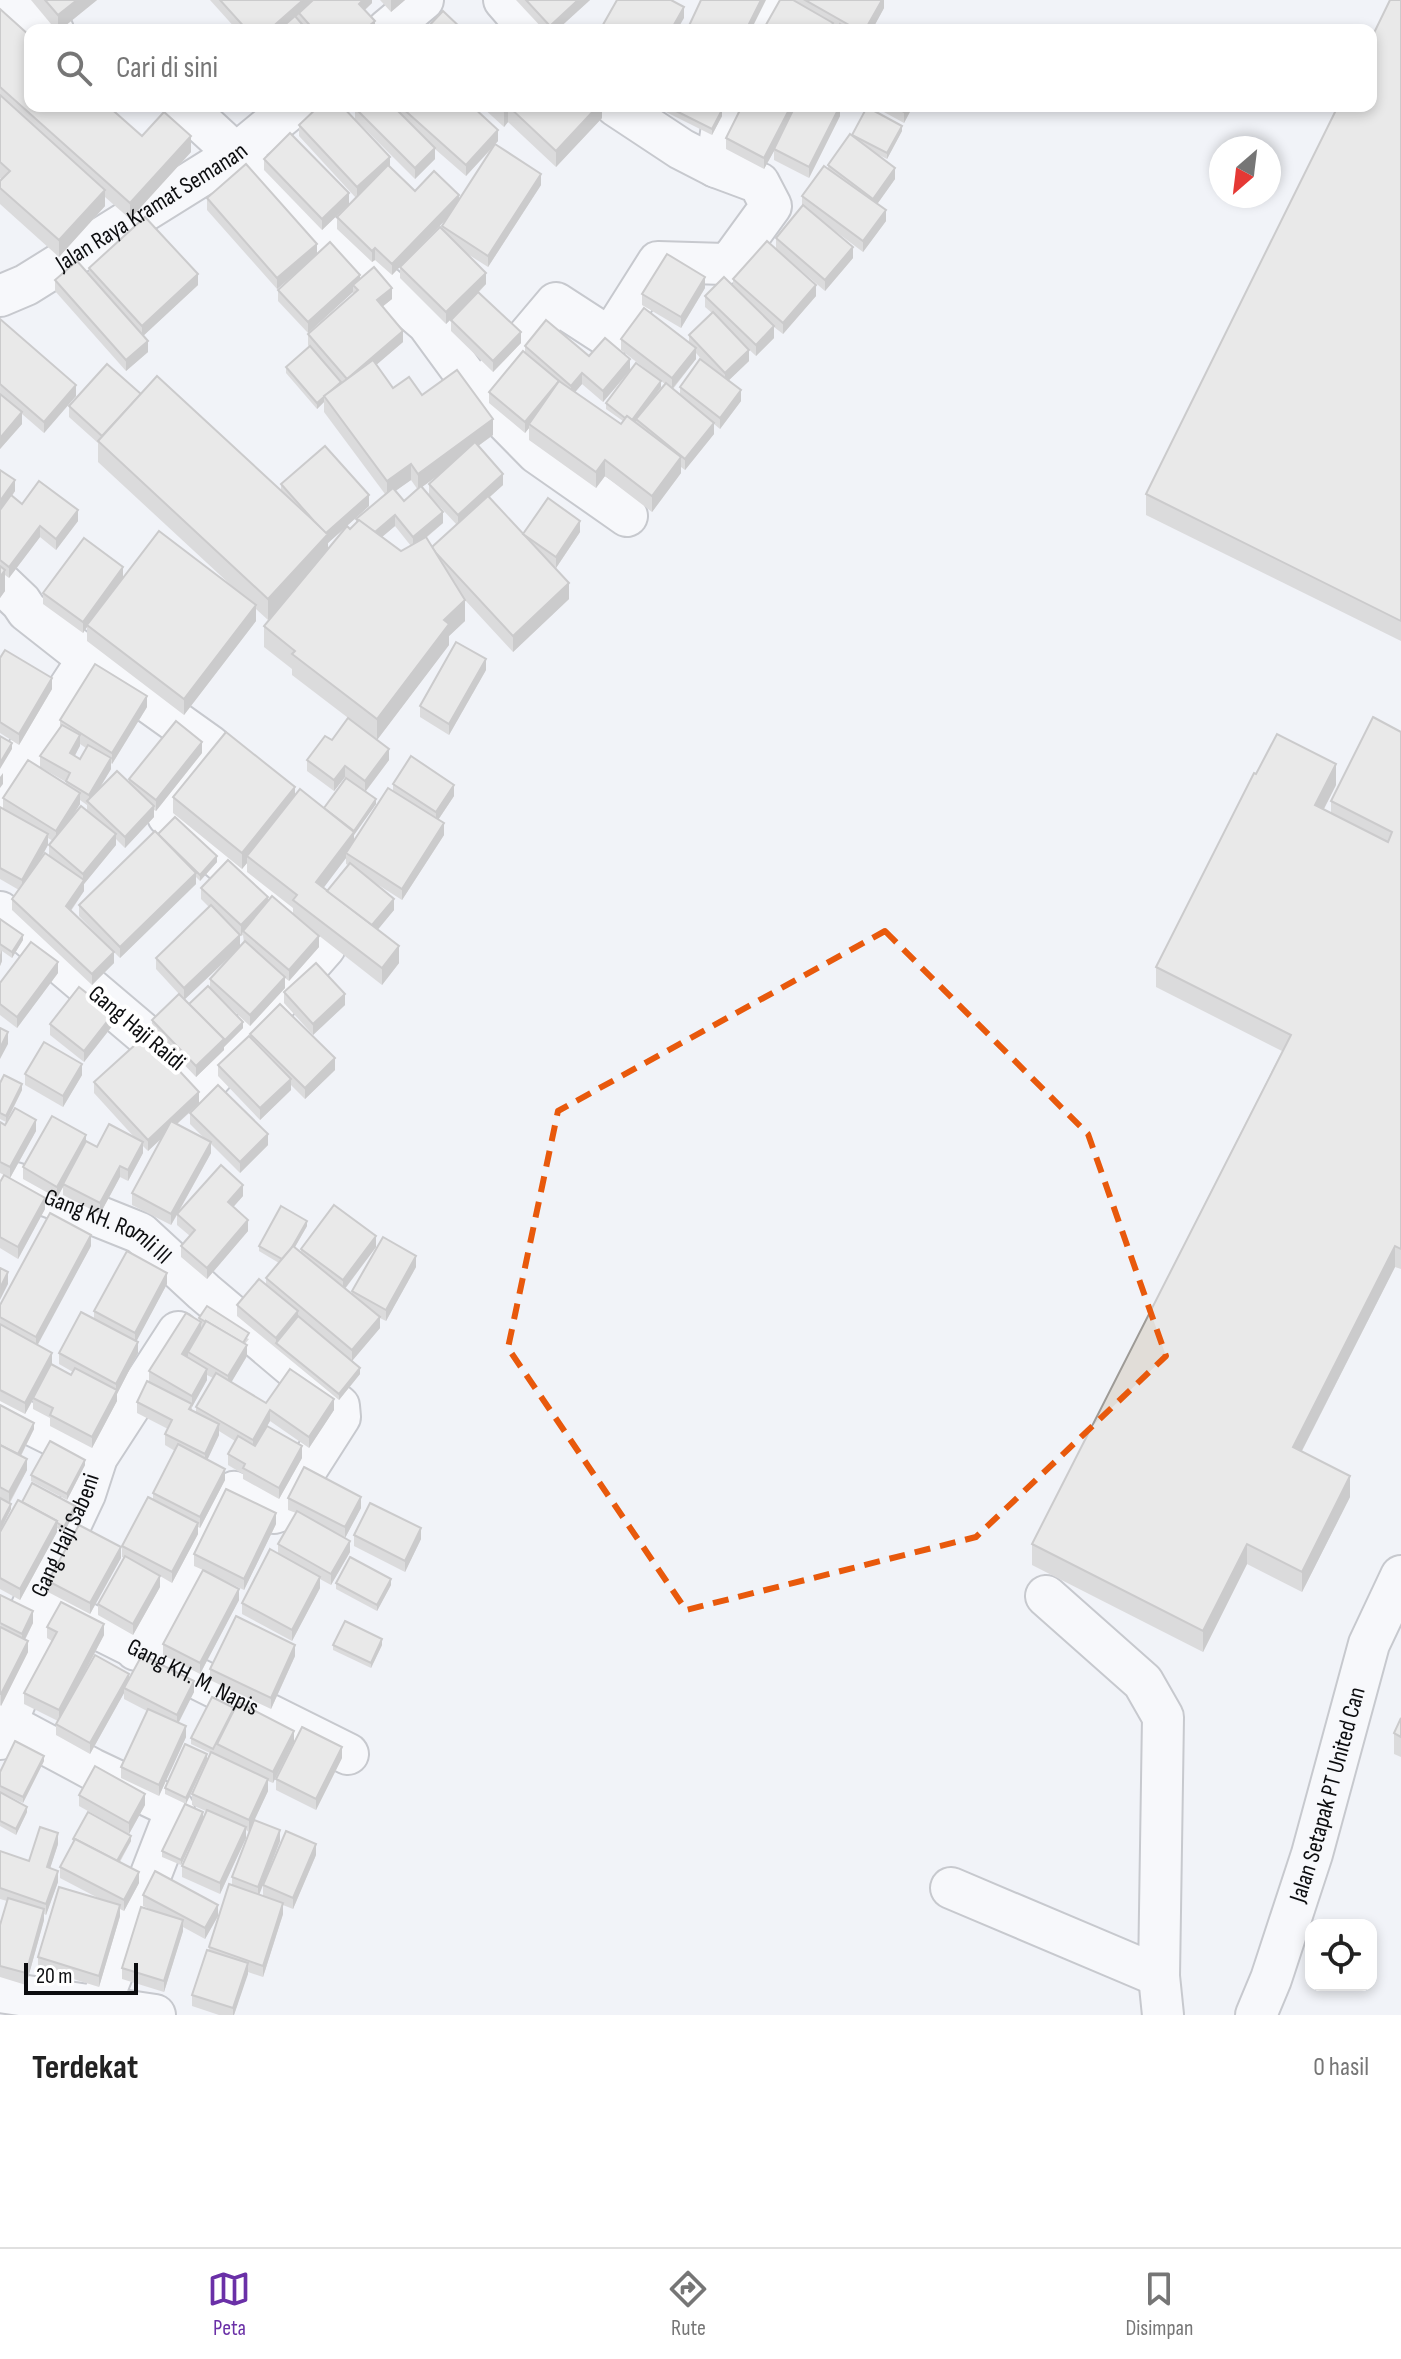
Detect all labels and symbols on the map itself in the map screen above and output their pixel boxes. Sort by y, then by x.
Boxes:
street label: Jalan Raya Kramat Semanan [49,136,253,278]
north arrow [1209,136,1281,208]
street label: Gang Haji Raidi [83,979,191,1077]
street label: Gang KH. Romli III [40,1182,178,1270]
street label: Gang Haji Sabeni [24,1470,105,1601]
street label: Gang KH. M. Napis [123,1632,264,1722]
street label: Jalan Setapak PT United Can [1282,1684,1371,1907]
scale bar [24,1959,138,1995]

